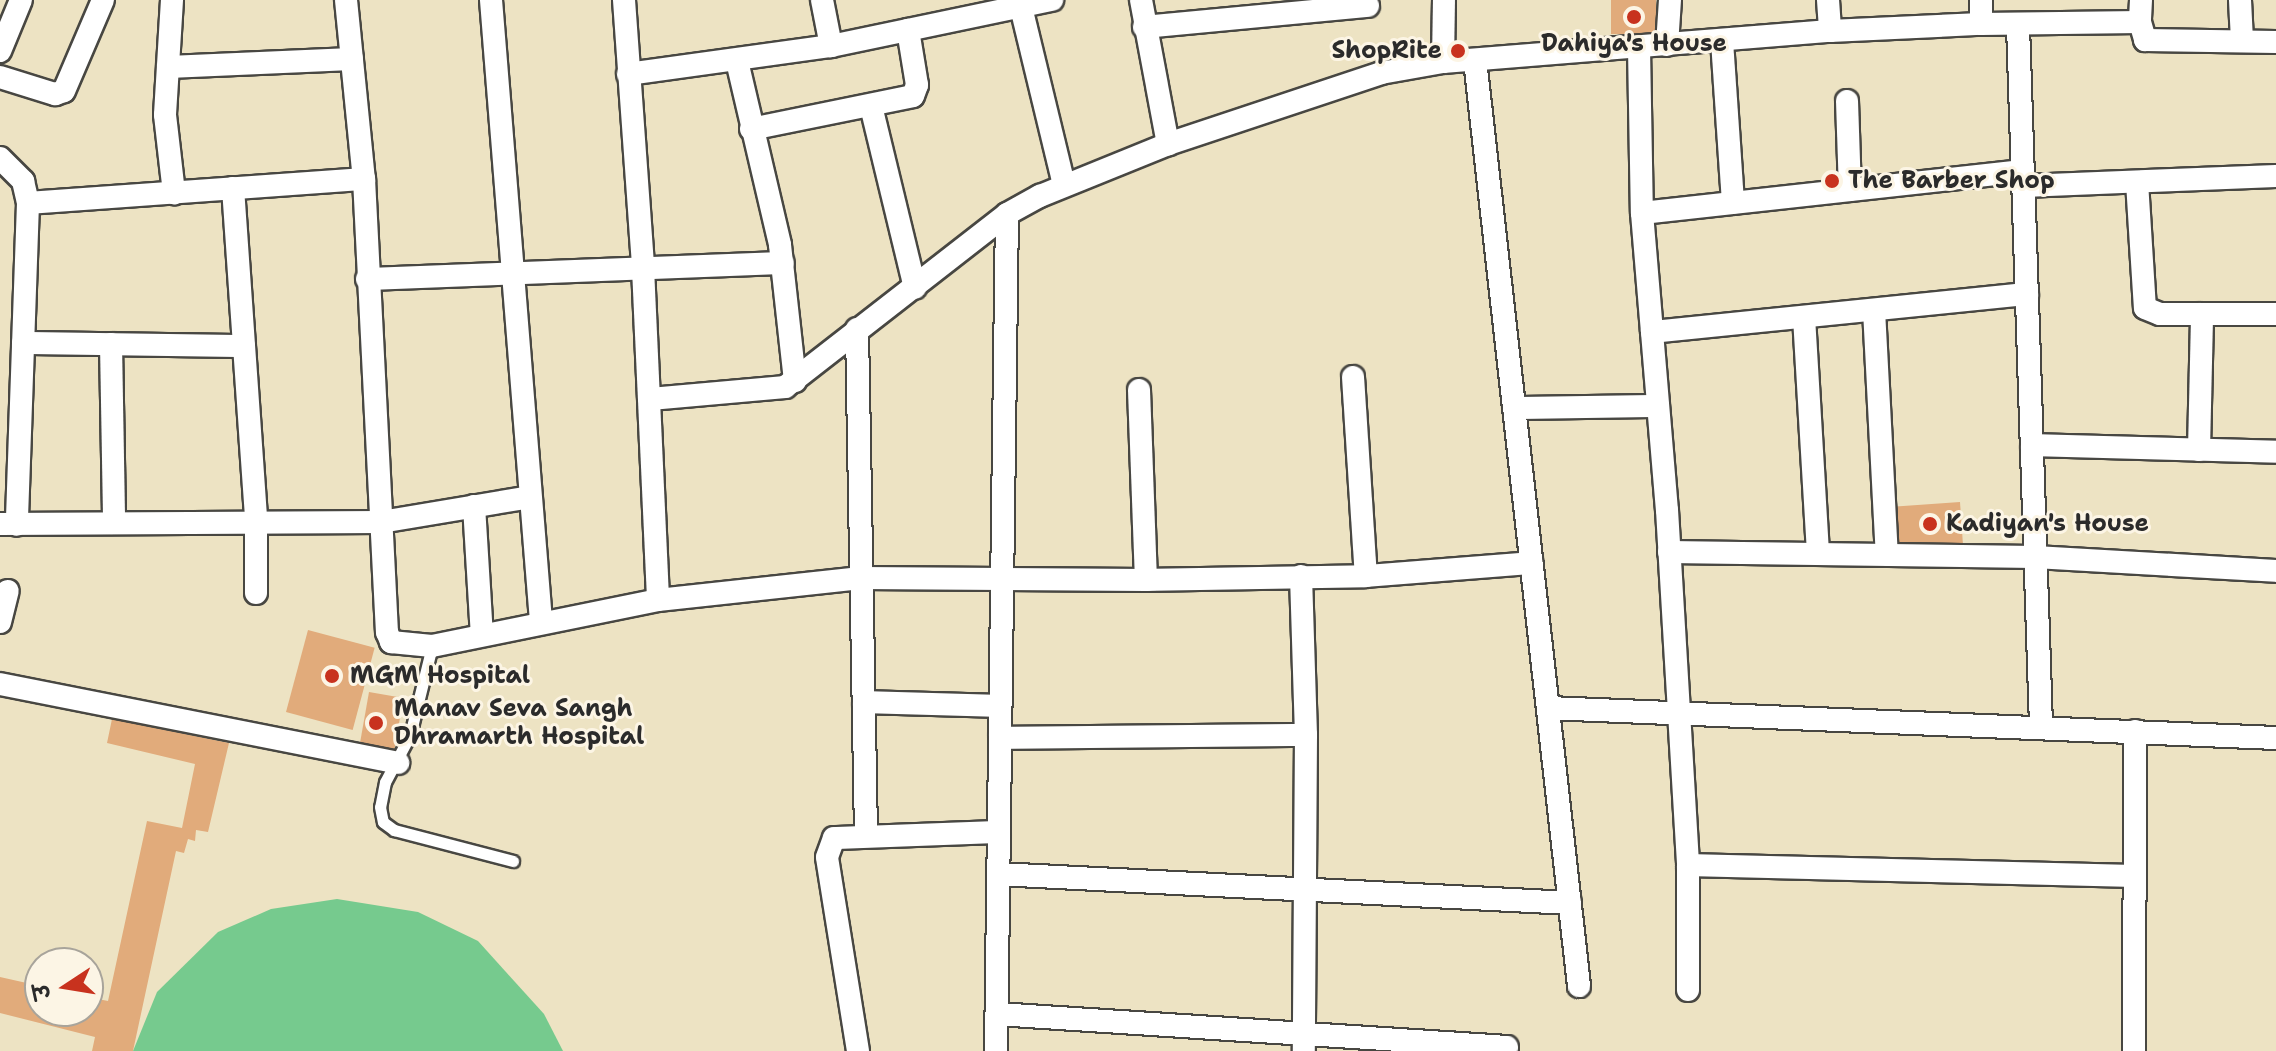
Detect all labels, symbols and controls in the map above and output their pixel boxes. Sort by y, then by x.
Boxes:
marker: Dahiya's House [1625,8,1643,26]
place label: Dahiya's House [1541,30,1727,58]
place label: ShopRite [1331,37,1442,65]
marker: ShopRite [1449,42,1467,60]
place label: The Barber Shop [1848,167,2055,195]
marker: The Barber Shop [1823,172,1841,190]
place label: Kadiyan's House [1946,510,2149,538]
marker: Kadiyan's House [1921,515,1939,533]
place label: MGM Hospital [350,662,530,690]
marker: MGM Hospital [321,665,343,687]
place label: Manav Seva Sangh Dhramarth Hospital [394,695,644,751]
marker: Manav Seva Sangh Dhramarth Hospital [365,712,387,734]
north arrow [24,947,104,1027]
text: उ [26,981,58,1002]

